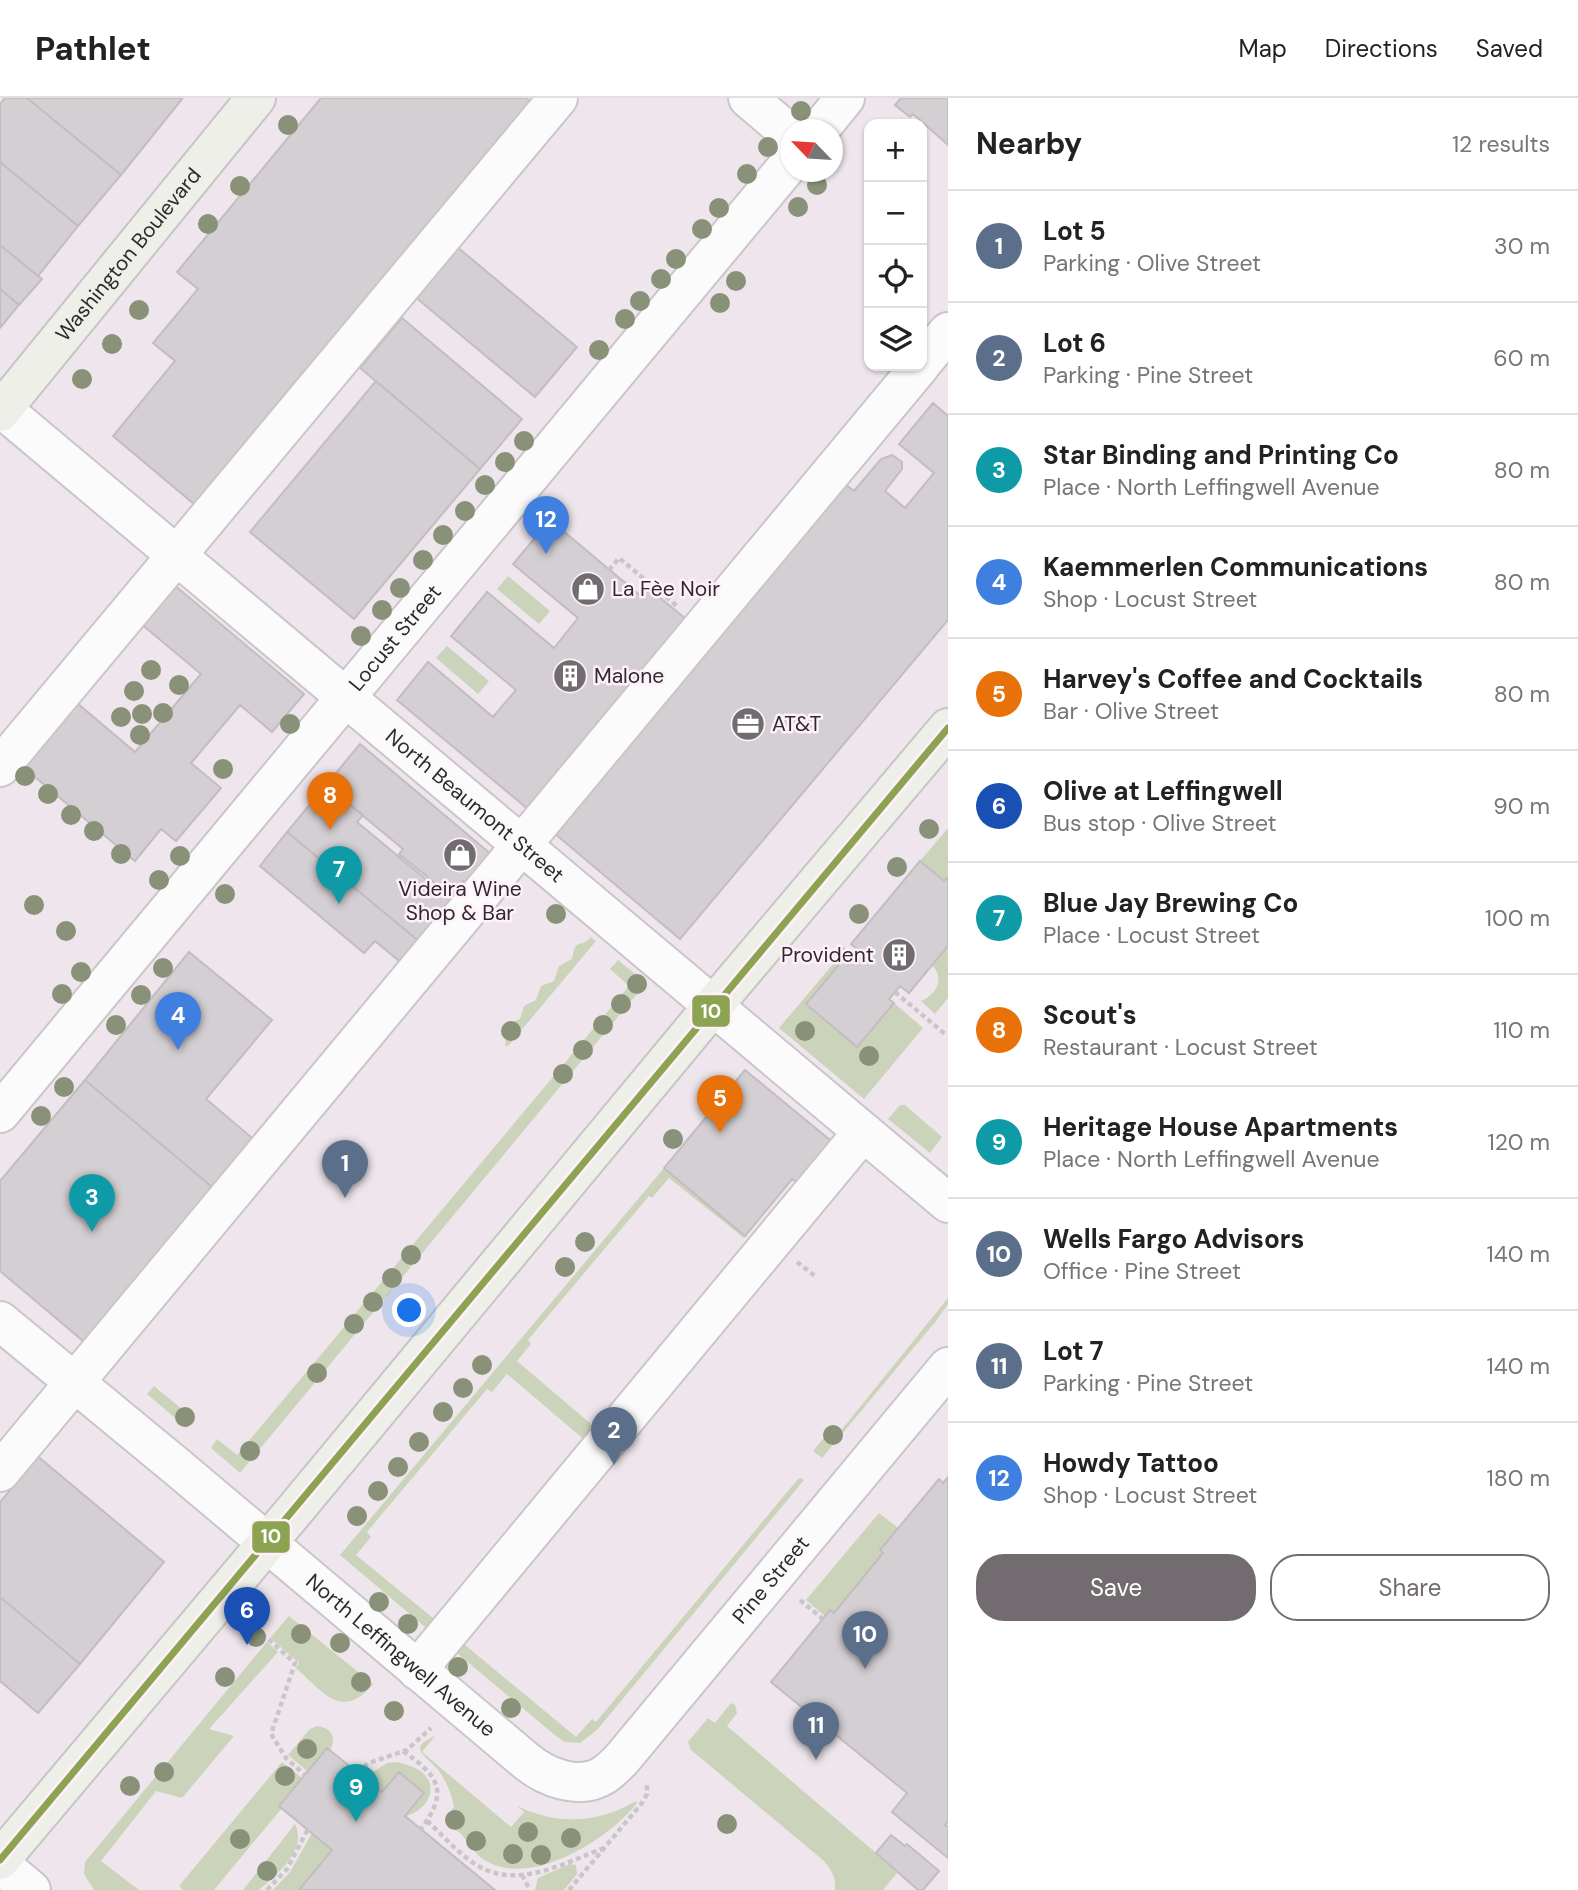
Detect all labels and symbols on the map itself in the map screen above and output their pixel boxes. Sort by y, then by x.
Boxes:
north arrow [780,119,843,182]
street label: Washington Boulevard [49,162,207,347]
pin: 12 [523,496,569,554]
shop icon: La Fèe Noir [569,570,607,608]
place label: La Fèe Noir [612,575,720,603]
street label: Locust Street [343,579,448,697]
building icon: Malone [551,657,589,695]
place label: Malone [594,662,664,690]
office icon: AT&T [729,705,767,743]
place label: AT&T [772,710,822,738]
street label: North Beaumont Street [380,723,570,889]
pin: 8 [307,772,353,830]
shop icon: Videira Wine Shop & Bar [441,836,479,874]
pin: 7 [316,846,362,904]
place label: Videira Wine Shop & Bar [398,875,522,927]
building icon: Provident [880,936,918,974]
place label: Provident [781,941,874,969]
pin: 4 [155,992,201,1050]
line badge: 10 [691,994,731,1028]
text: 10 [701,999,721,1024]
pin: 5 [697,1075,743,1133]
pin: 1 [322,1140,368,1198]
pin: 3 [69,1174,115,1232]
your location [392,1293,426,1327]
pin: 2 [591,1407,637,1465]
line badge: 10 [251,1520,291,1554]
text: 10 [261,1524,281,1549]
street label: Pine Street [726,1530,816,1630]
street label: North Leffingwell Avenue [300,1567,502,1743]
pin: 6 [224,1587,270,1645]
pin: 10 [842,1611,888,1669]
pin: 11 [793,1702,839,1760]
pin: 9 [333,1764,379,1822]

